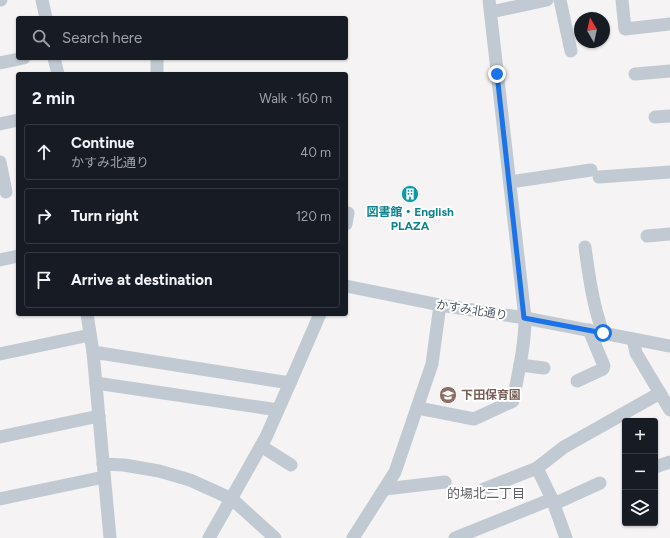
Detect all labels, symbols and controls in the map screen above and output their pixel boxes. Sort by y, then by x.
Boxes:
north arrow [574,12,610,48]
search box [16,16,348,60]
icon: search [30,27,52,49]
text: Search here [62,29,142,47]
route end [488,65,506,83]
text: 2 min [32,88,75,108]
text: Walk · 160 m [259,91,332,106]
text: Continue [71,134,134,152]
icon: ahead [33,141,55,163]
text: 40 m [300,145,331,160]
text: かすみ北通り [71,155,149,170]
building icon: 図書館・English PLAZA [400,184,420,204]
icon: right [33,205,55,227]
place label: 図書館・English PLAZA [366,205,454,233]
text: Turn right [71,207,139,225]
text: 120 m [296,209,331,224]
icon: arrive [33,269,55,291]
text: Arrive at destination [71,271,212,289]
street label: かすみ北通り [435,297,509,323]
route start [594,324,612,342]
school or university icon: 下田保育園 [438,385,458,405]
place label: 下田保育園 [461,388,521,402]
map controls [622,418,658,526]
button: + [622,418,658,454]
button: − [622,454,658,490]
district label: 的場北二丁目 [447,486,525,501]
button: layers [622,490,658,526]

